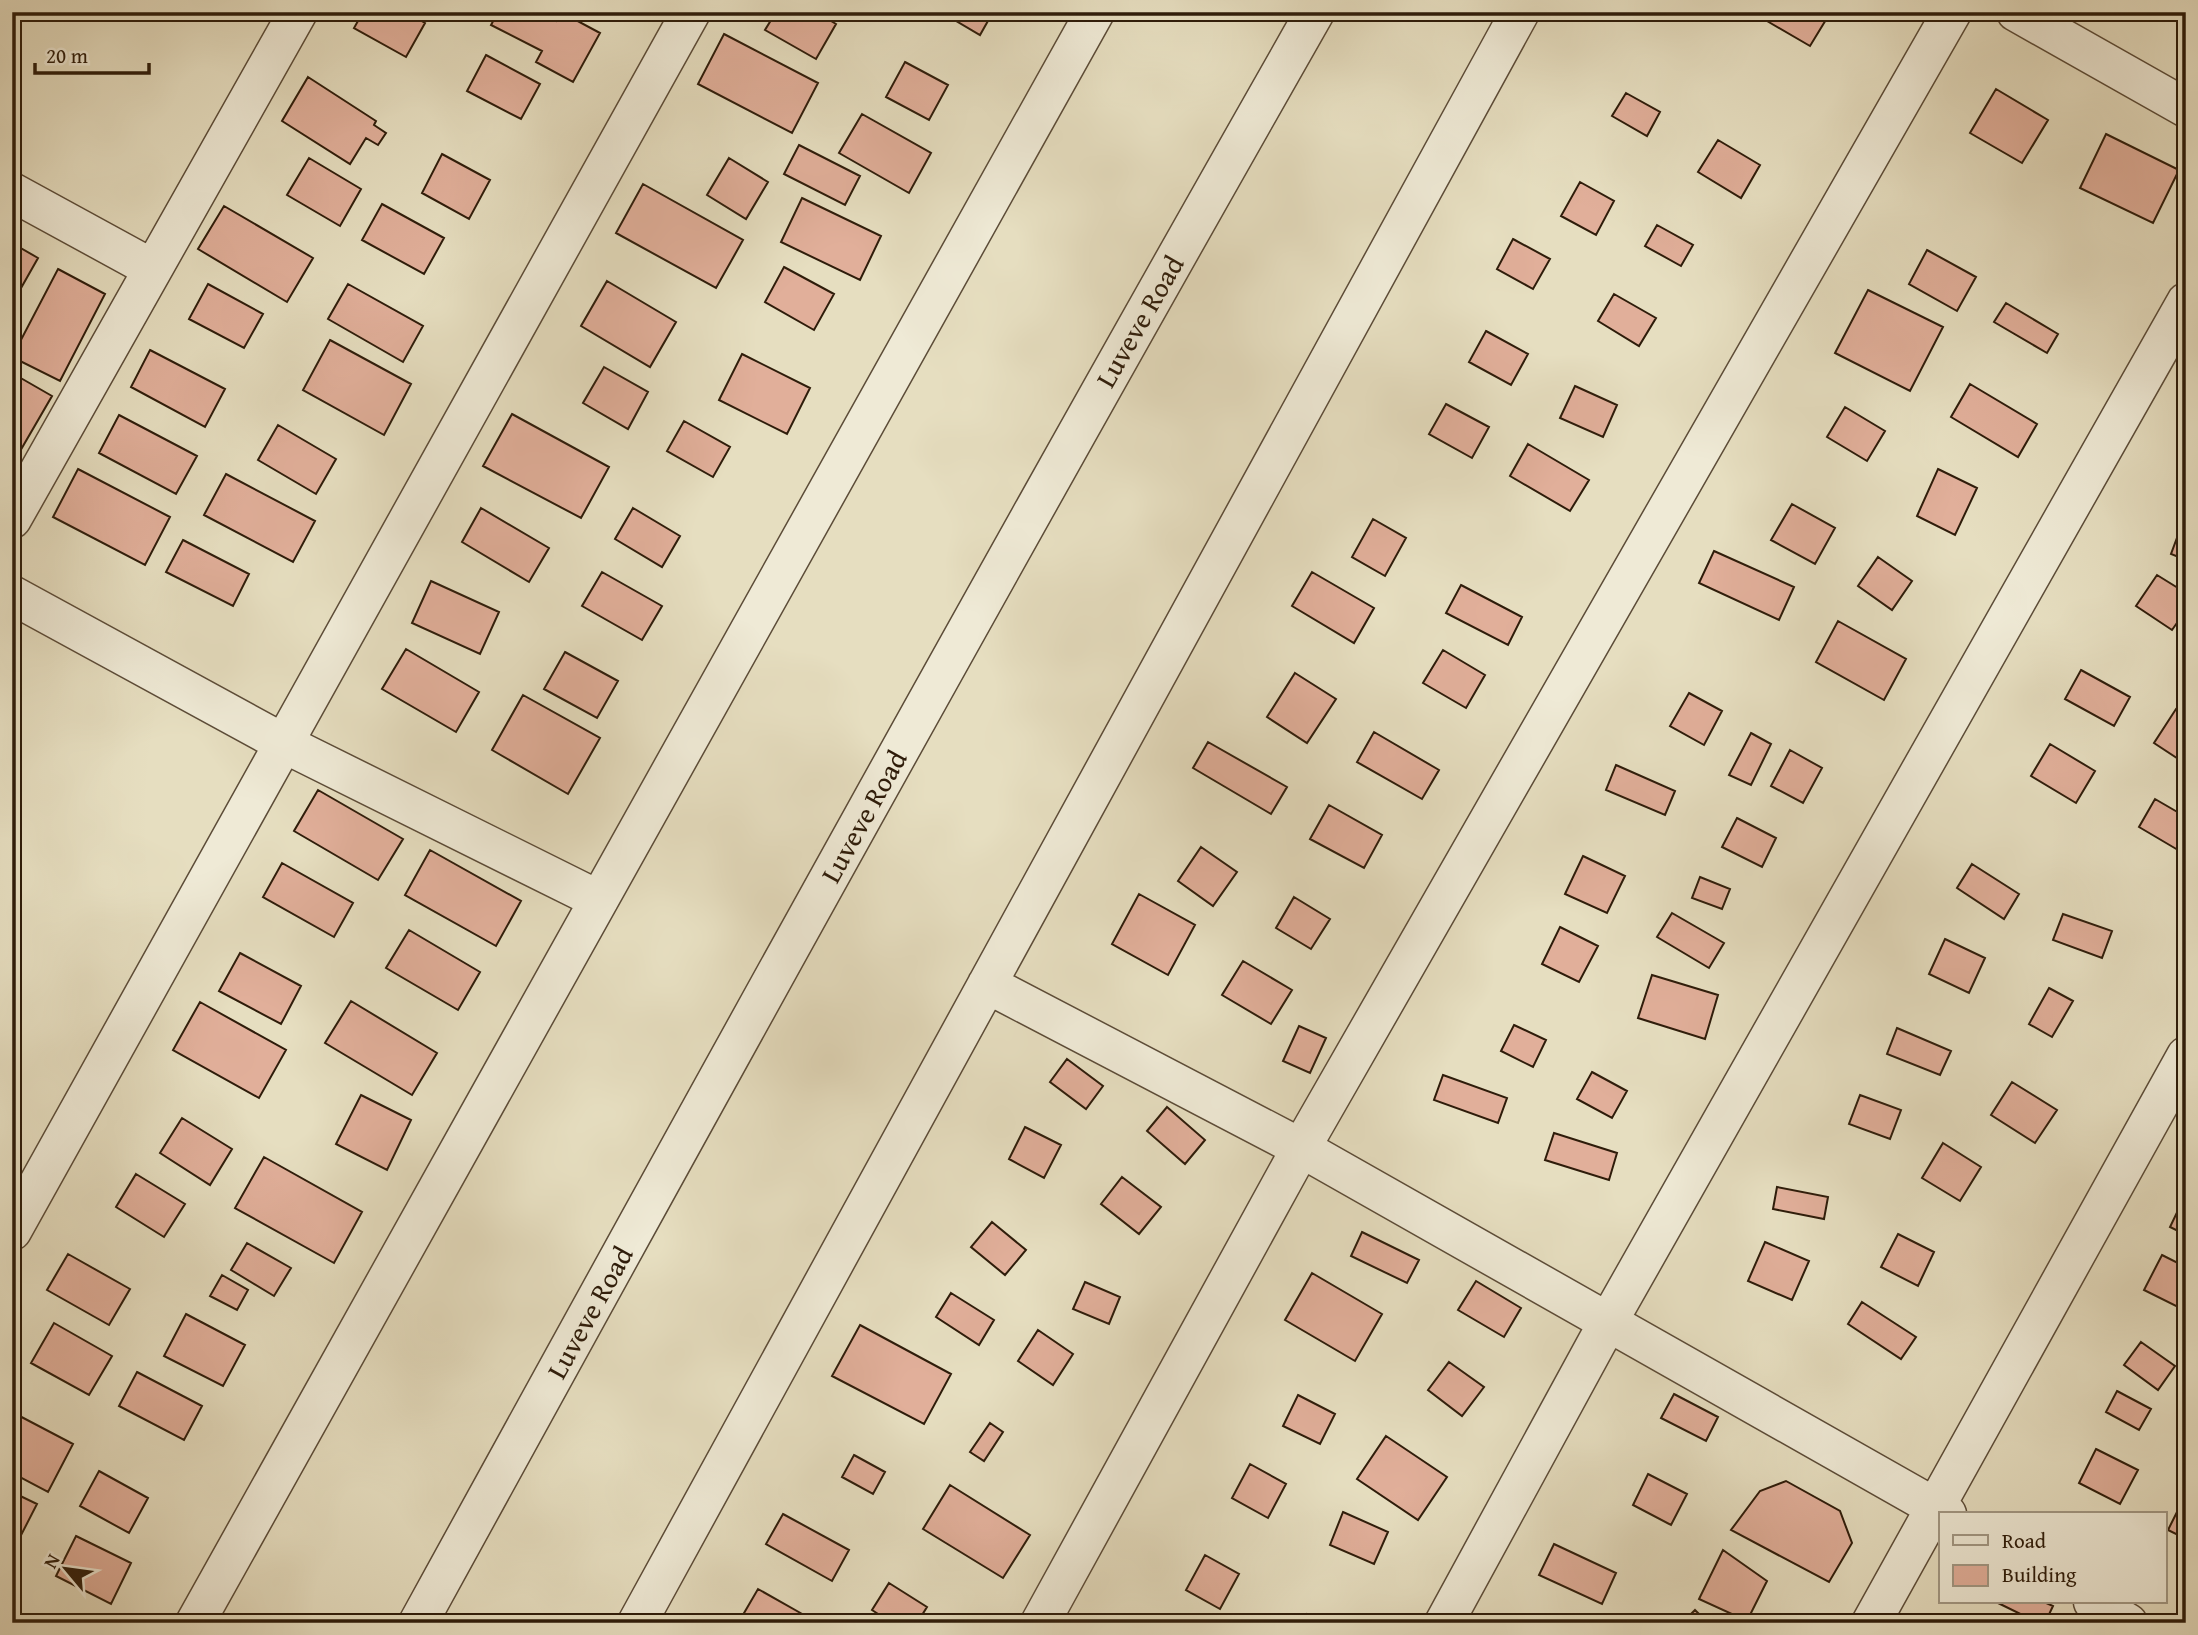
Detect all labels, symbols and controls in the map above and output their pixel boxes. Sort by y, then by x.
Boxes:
scale bar [35,32,149,76]
text: 20 m [46,40,88,71]
street label: Luveve Road [1085,247,1193,395]
street label: Luveve Road [810,742,916,890]
street label: Luveve Road [536,1238,642,1386]
legend [1939,1512,2166,1604]
text: Road [2002,1525,2047,1556]
north arrow [32,1534,102,1604]
text: N [36,1548,67,1573]
text: Building [2002,1559,2077,1590]

